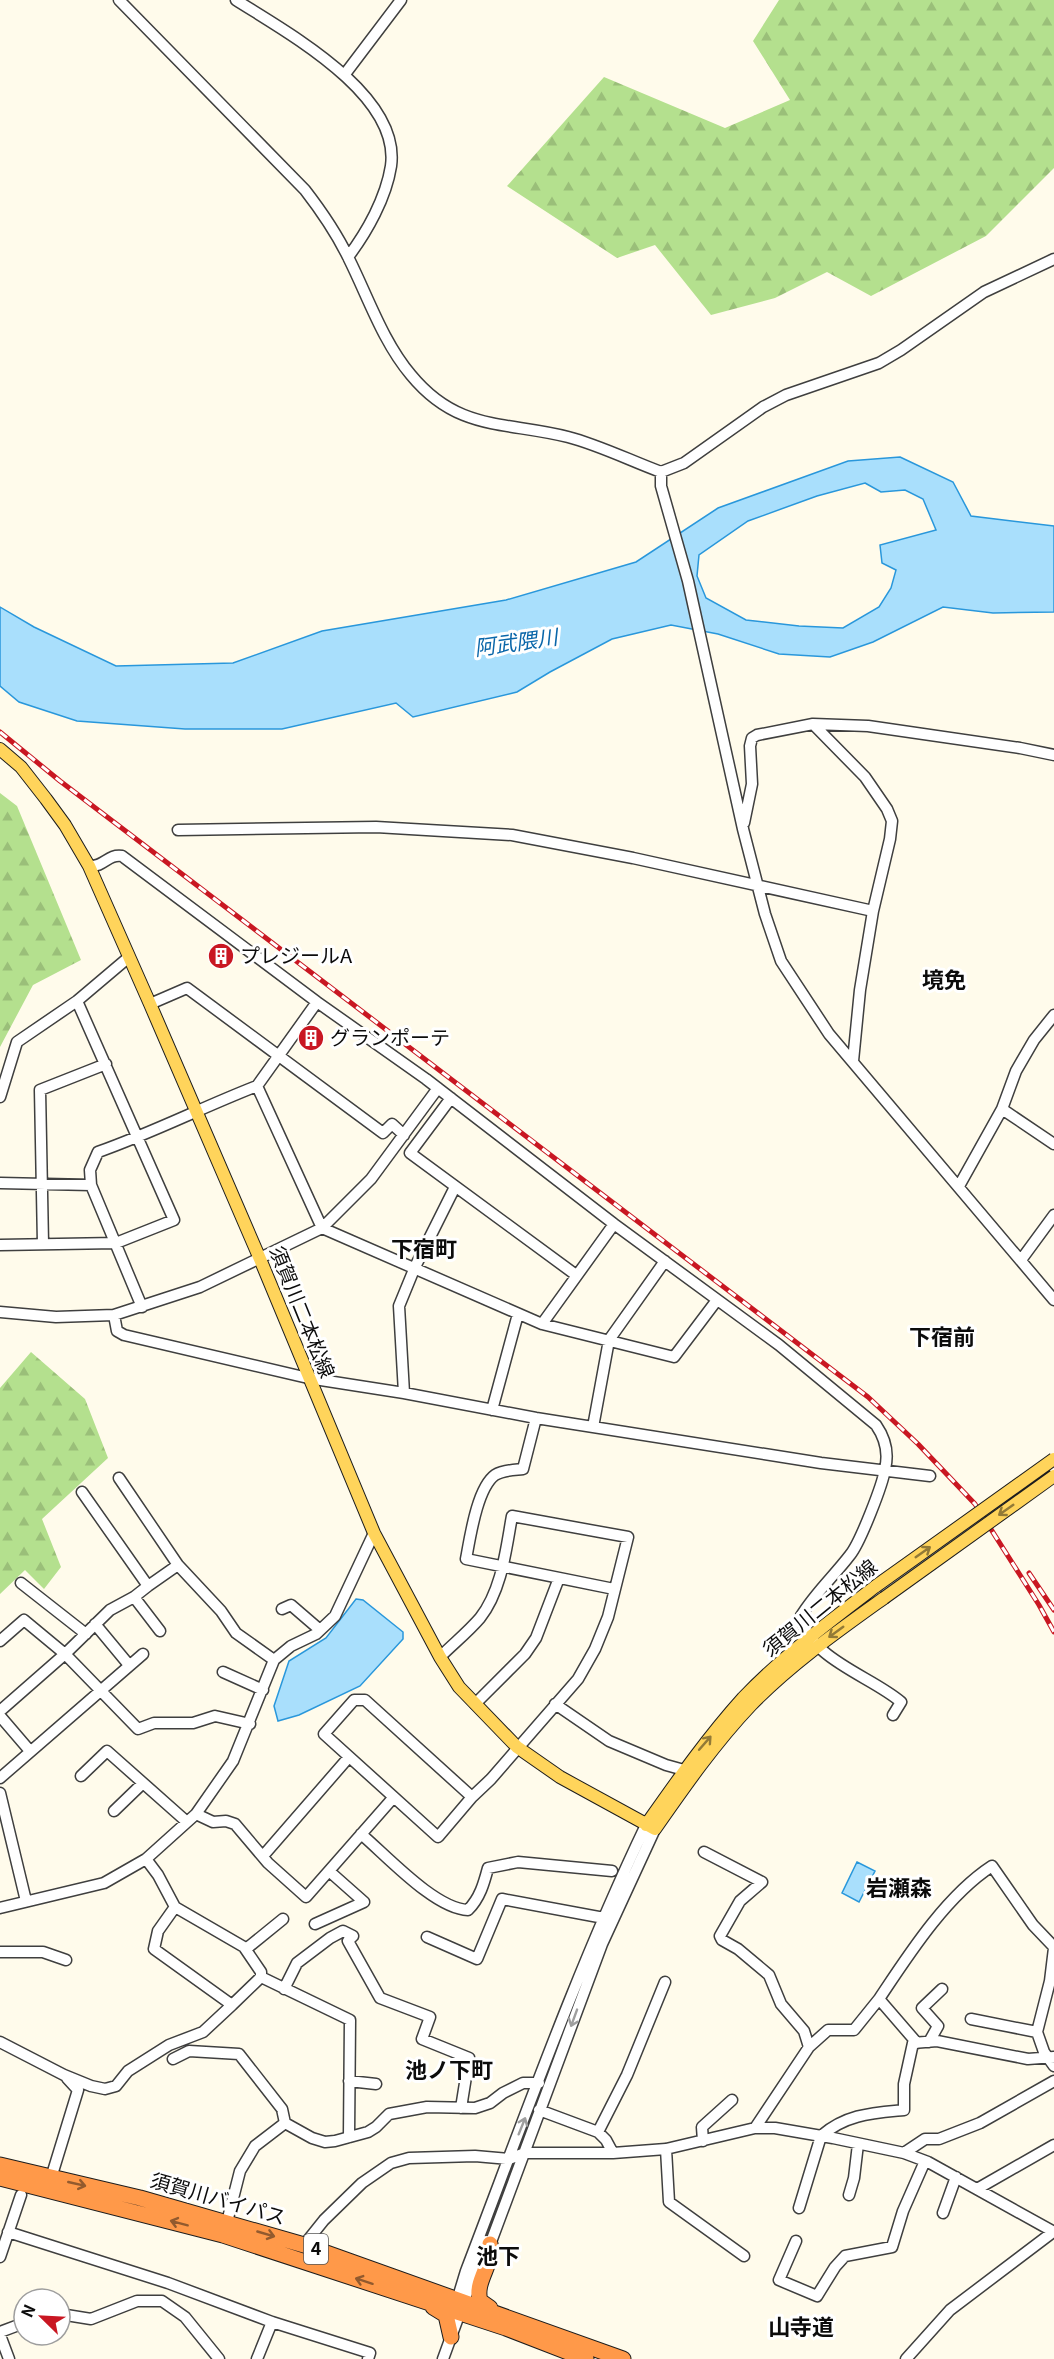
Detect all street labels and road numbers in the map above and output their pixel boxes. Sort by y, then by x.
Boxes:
street label: 須賀川二本松線 [264,1241,343,1382]
street label: 須賀川二本松線 [756,1552,883,1662]
street label: 須賀川バイパス [147,2164,290,2231]
road number: 4 [304,2234,328,2264]

